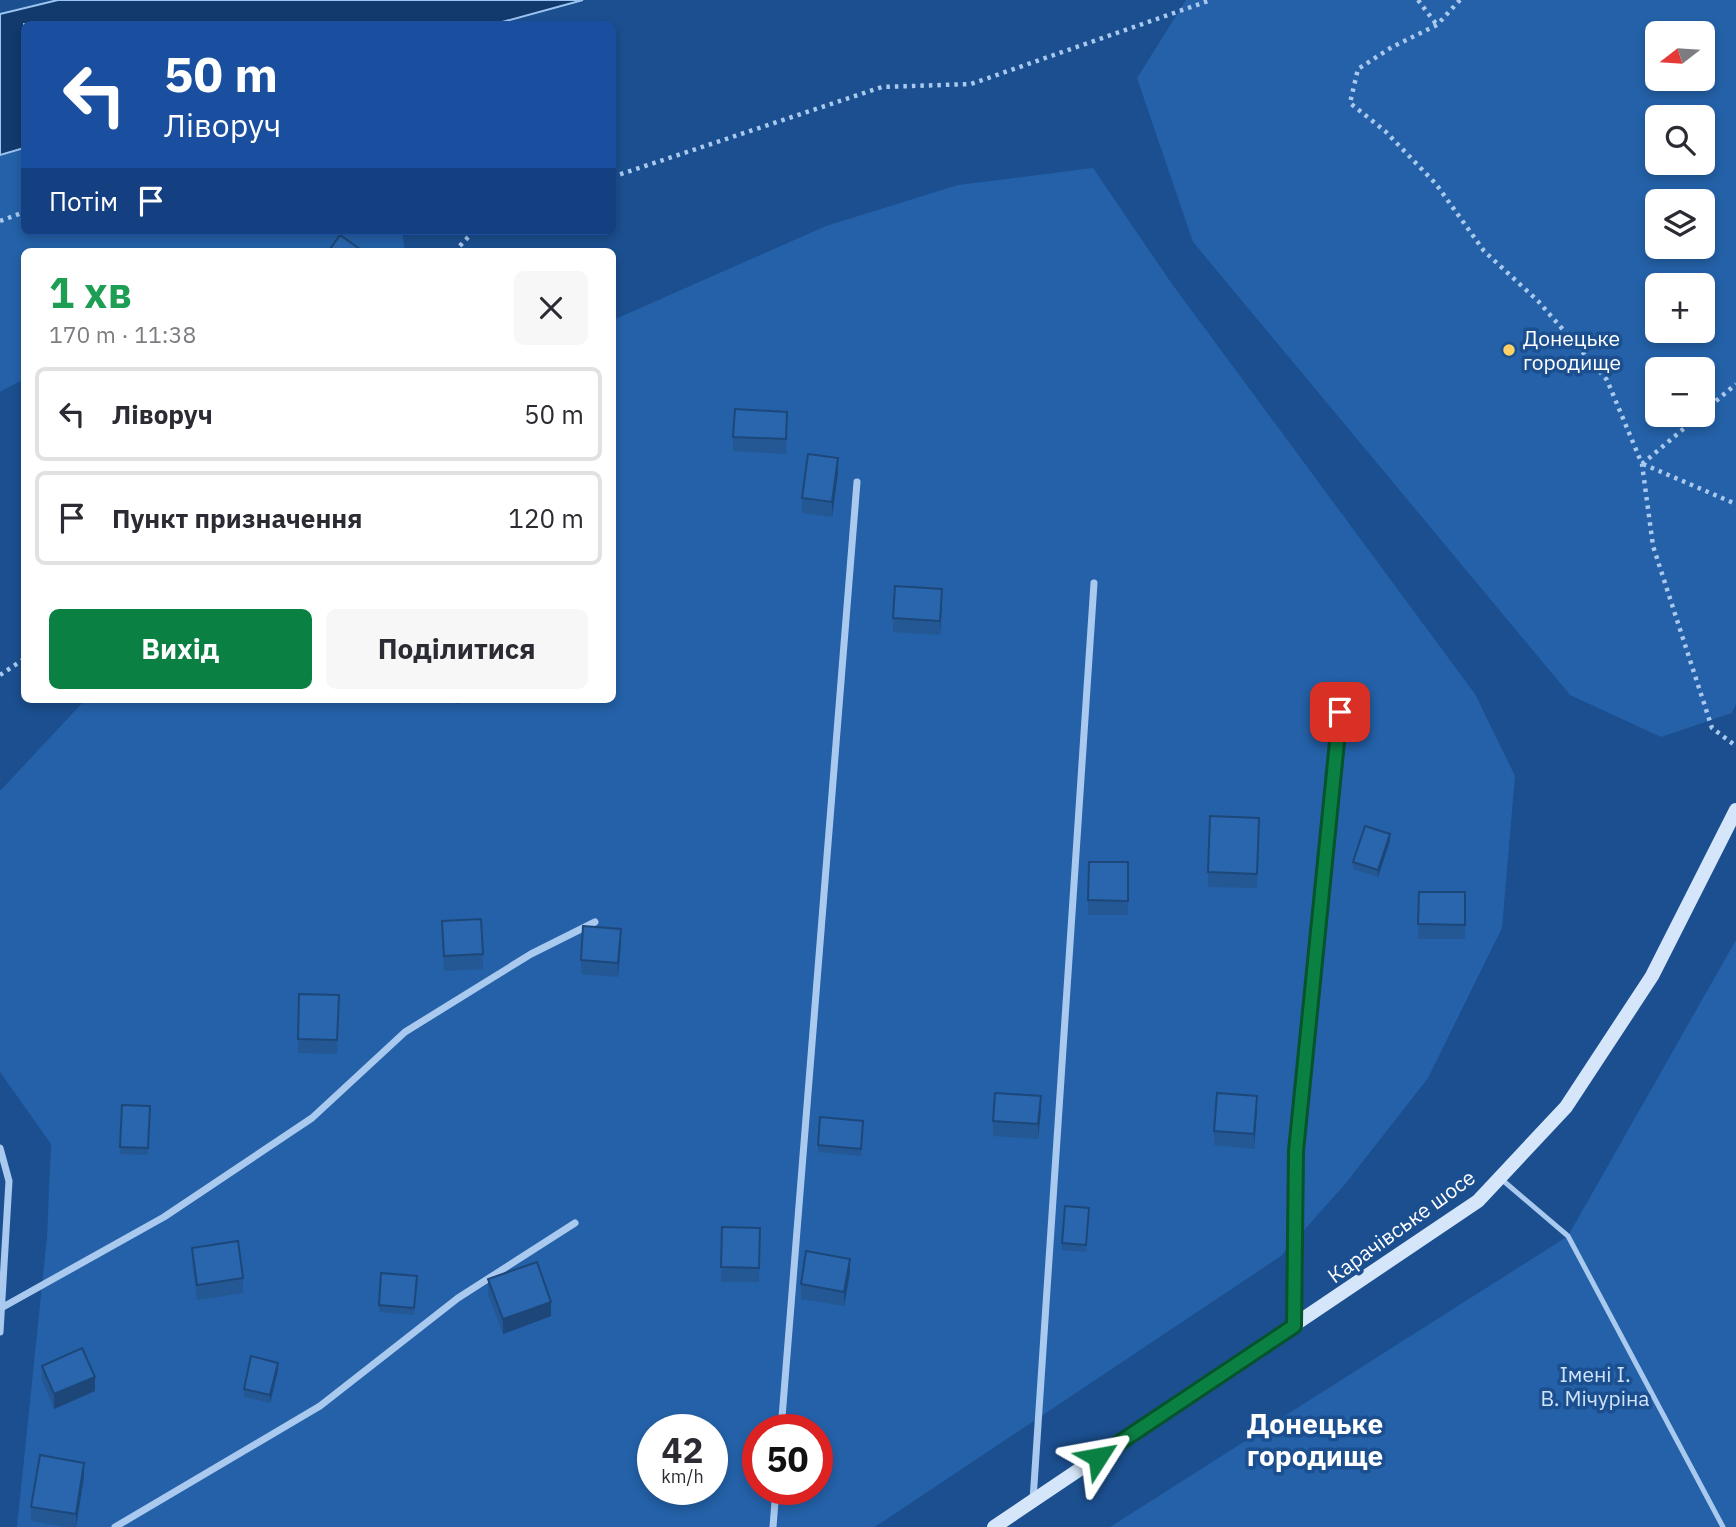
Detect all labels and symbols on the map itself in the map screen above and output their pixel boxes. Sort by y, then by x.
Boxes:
north arrow [1645,21,1715,91]
place label: Донецьке городище [1523,324,1621,376]
marker: Донецьке городище [1501,342,1517,358]
pin [1310,682,1370,742]
street label: Карачівське шосе [1322,1163,1480,1289]
park label: Імені І. В. Мічуріна [1540,1360,1650,1412]
district label: Донецьке городище [1247,1405,1383,1474]
speed limit sign: 50 [742,1414,833,1505]
position arrow [1061,1420,1135,1494]

